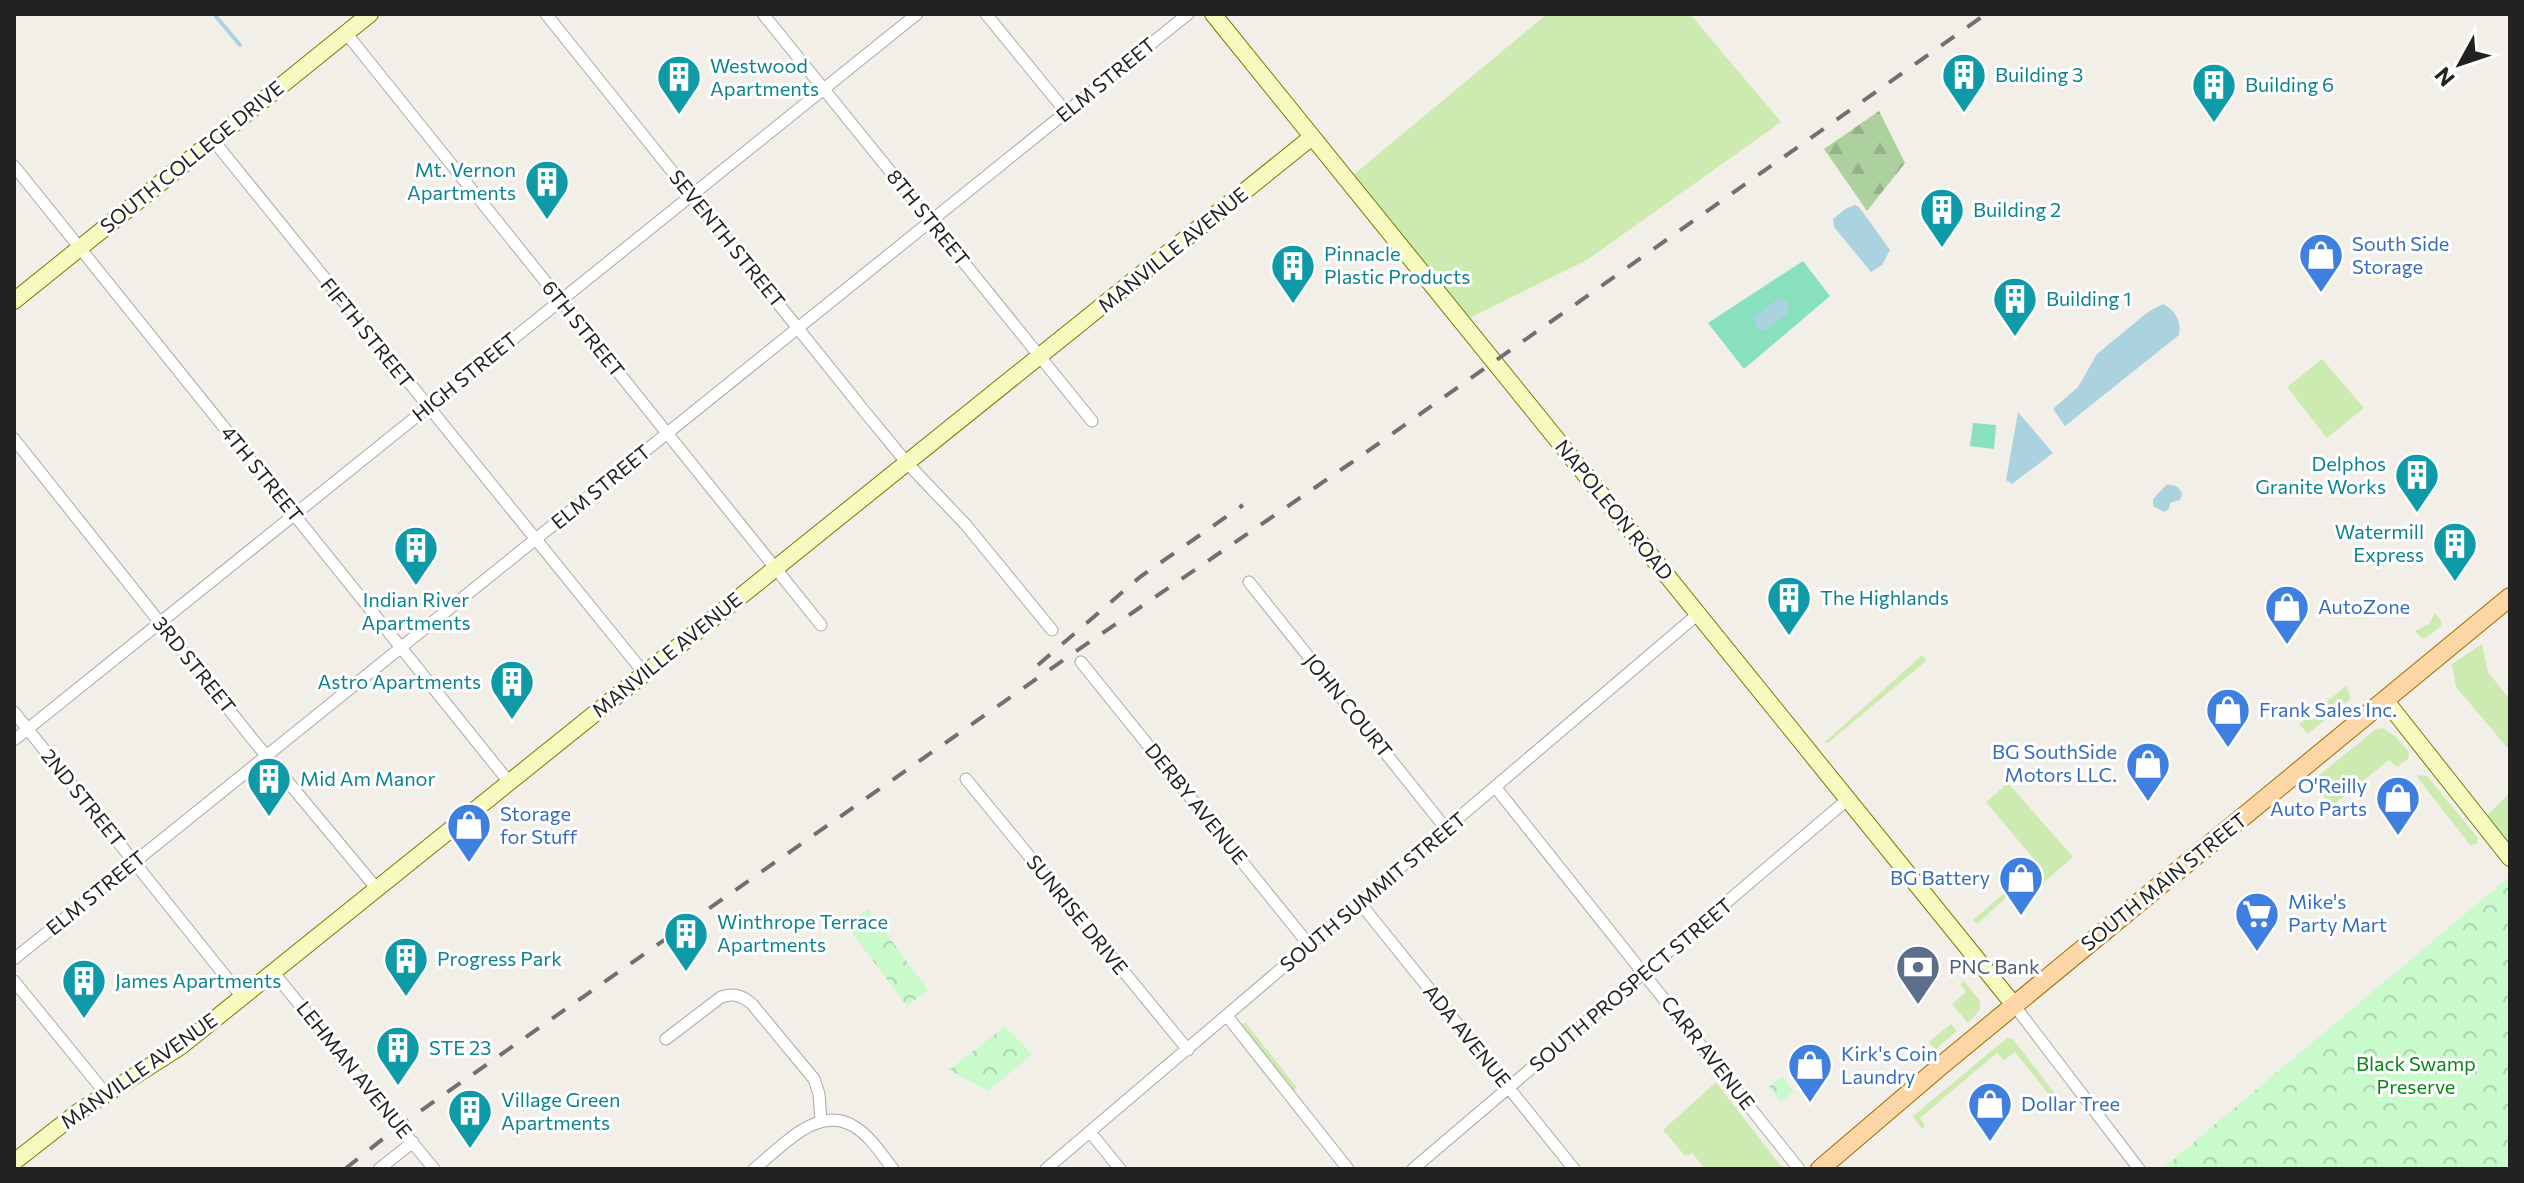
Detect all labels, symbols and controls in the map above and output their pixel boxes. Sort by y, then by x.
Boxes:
north arrow [2420,24,2500,104]
street label: ELM STREET [1051,32,1160,126]
building icon: Building 3 [1940,51,1988,114]
building icon: Westwood Apartments [655,53,703,116]
place label: Westwood Apartments [710,53,819,100]
building icon: Building 6 [2190,61,2238,124]
place label: Building 3 [1995,62,2084,86]
text: N [2429,62,2460,92]
place label: Building 6 [2245,72,2334,96]
street label: SOUTH COLLEGE DRIVE [95,75,288,238]
place label: Mt. Vernon Apartments [407,157,516,204]
building icon: Mt. Vernon Apartments [523,158,571,221]
street label: 8TH STREET [883,164,975,271]
street label: SEVENTH STREET [665,165,791,312]
street label: MANVILLE AVENUE [1093,182,1252,317]
building icon: Building 2 [1918,186,1966,249]
place label: Building 2 [1973,197,2061,221]
shop icon: South Side Storage [2297,231,2345,294]
place label: South Side Storage [2352,231,2449,278]
place label: Pinnacle Plastic Products [1324,241,1470,288]
building icon: Pinnacle Plastic Products [1269,242,1317,305]
street label: FIFTH STREET [316,273,420,392]
street label: 6TH STREET [538,275,630,382]
building icon: Building 1 [1991,275,2039,338]
place label: Building 1 [2046,286,2132,310]
street label: HIGH STREET [407,326,522,426]
street label: 4TH STREET [217,420,309,527]
street label: NAPOLEON ROAD [1551,434,1679,584]
street label: ELM STREET [546,439,655,533]
place label: Delphos Granite Works [2255,451,2386,498]
building icon: Delphos Granite Works [2393,451,2441,514]
place label: Watermill Express [2335,519,2424,566]
building icon: Watermill Express [2431,520,2479,583]
building icon: Indian River Apartments [392,524,440,587]
building icon: The Highlands [1765,574,1813,637]
shop icon: AutoZone [2263,583,2311,646]
place label: The Highlands [1820,585,1949,609]
place label: Indian River Apartments [361,587,471,634]
street label: MANVILLE AVENUE [587,587,746,722]
place label: AutoZone [2318,594,2410,618]
street label: 3RD STREET [148,611,241,718]
street label: JOHN COURT [1300,649,1398,762]
building icon: Astro Apartments [488,658,536,721]
place label: Astro Apartments [317,669,481,693]
shop icon: Frank Sales Inc. [2204,686,2252,749]
place label: Frank Sales Inc. [2259,697,2397,721]
street label: DERBY AVENUE [1141,738,1253,869]
place label: BG SouthSide Motors LLC. [1992,739,2117,786]
shop icon: BG SouthSide Motors LLC. [2124,740,2172,803]
street label: 2ND STREET [37,744,131,851]
building icon: Mid Am Manor [245,755,293,818]
place label: Mid Am Manor [300,766,436,790]
place label: O'Reilly Auto Parts [2270,773,2367,820]
shop icon: O'Reilly Auto Parts [2374,774,2422,837]
shop icon: Storage for Stuff [445,801,493,864]
place label: Storage for Stuff [500,801,578,848]
street label: SOUTH SUMMIT STREET [1275,806,1470,976]
street label: SOUTH MAIN STREET [2076,807,2251,955]
street label: ELM STREET [41,845,150,939]
street label: SUNRISE DRIVE [1022,850,1133,979]
shop icon: BG Battery [1997,854,2045,917]
place label: BG Battery [1890,865,1990,889]
place label: Mike's Party Mart [2288,889,2387,936]
supermarket icon: Mike's Party Mart [2233,890,2281,953]
street label: SOUTH PROSPECT STREET [1524,892,1737,1076]
place label: Winthrope Terrace Apartments [717,909,888,956]
building icon: Winthrope Terrace Apartments [662,910,710,973]
building icon: Progress Park [382,935,430,998]
bank icon: PNC Bank [1894,943,1942,1006]
place label: Progress Park [437,946,562,970]
place label: PNC Bank [1949,954,2040,978]
building icon: James Apartments [60,957,108,1020]
place label: James Apartments [115,968,281,992]
street label: ADA AVENUE [1419,979,1516,1092]
street label: CARR AVENUE [1657,991,1761,1114]
street label: LEHMAN AVENUE [292,996,417,1143]
street label: MANVILLE AVENUE [56,1007,221,1133]
building icon: STE 23 [374,1024,422,1087]
place label: STE 23 [429,1035,492,1059]
shop icon: Kirk's Coin Laundry [1786,1041,1834,1104]
place label: Kirk's Coin Laundry [1841,1041,1938,1088]
park label: Black Swamp Preserve [2356,1051,2476,1098]
shop icon: Dollar Tree [1966,1080,2014,1143]
building icon: Village Green Apartments [446,1087,494,1150]
place label: Village Green Apartments [501,1087,620,1134]
place label: Dollar Tree [2021,1091,2120,1115]

